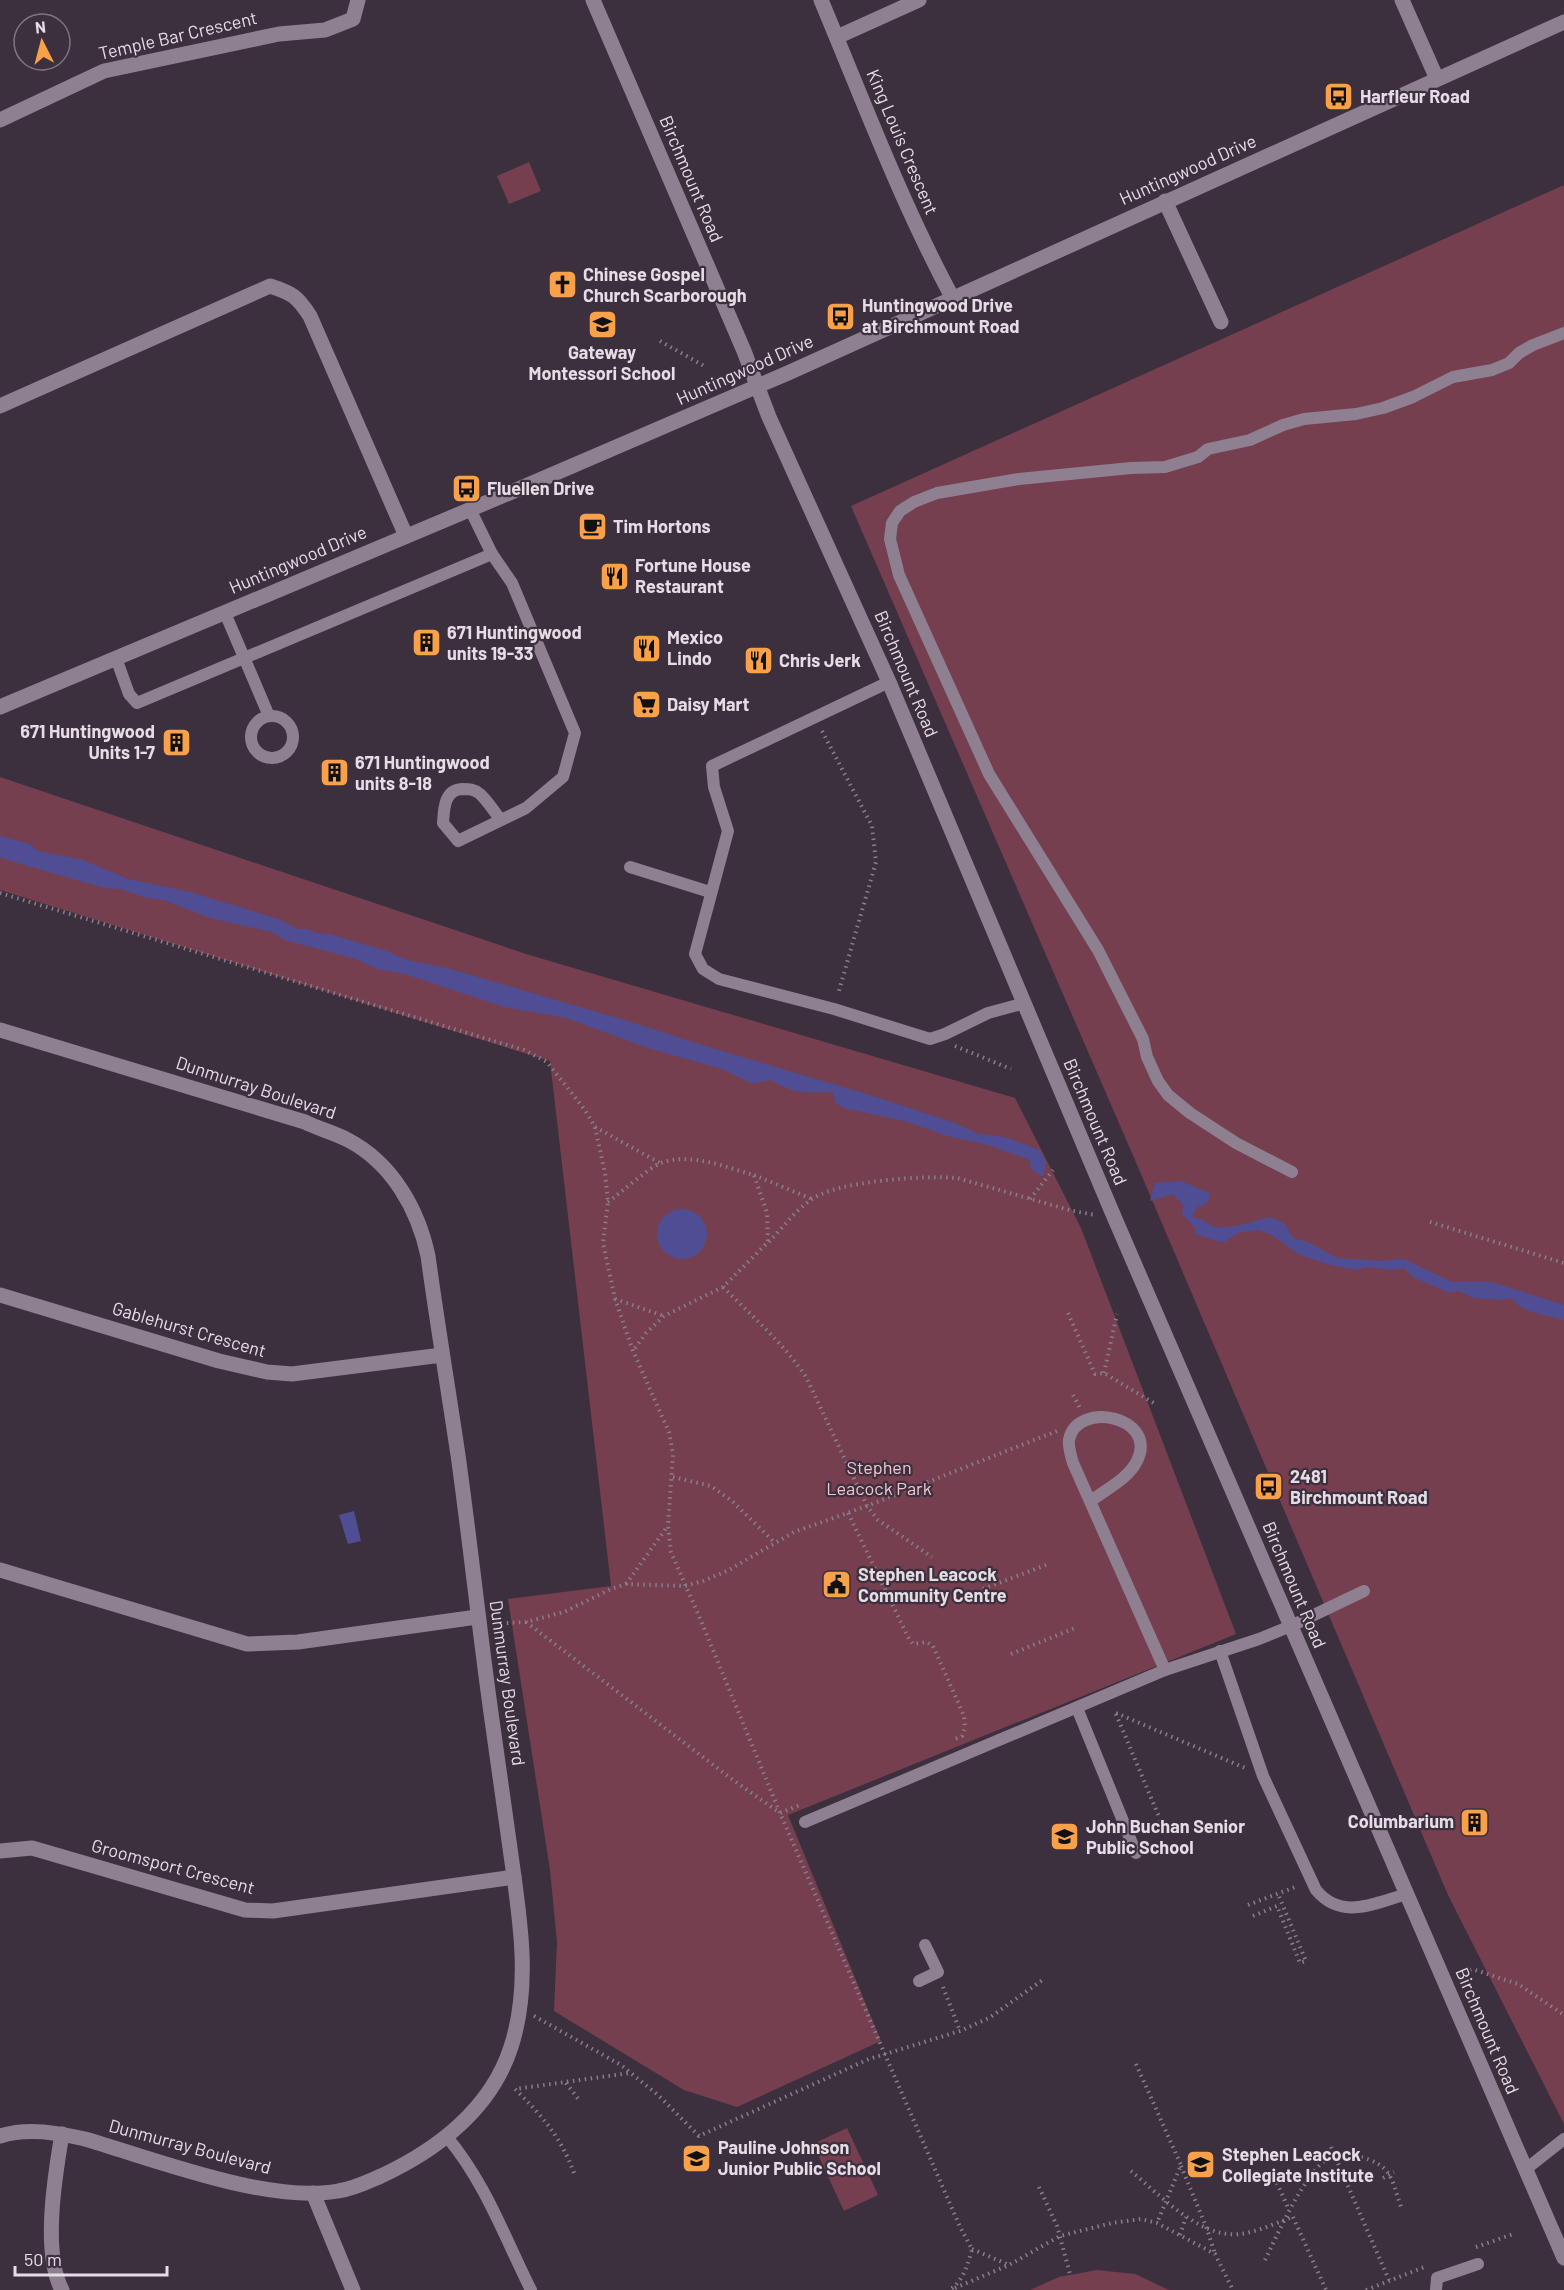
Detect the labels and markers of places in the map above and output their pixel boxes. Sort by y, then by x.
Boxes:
bus stop icon: Harfleur Road [1323,81,1355,113]
place label: Harfleur Road [1360,85,1470,107]
place label: Chinese Gospel Church Scarborough [583,263,747,306]
church icon: Chinese Gospel Church Scarborough [546,269,578,301]
place label: Huntingwood Drive at Birchmount Road [862,294,1019,337]
bus stop icon: Huntingwood Drive at Birchmount Road [825,300,857,332]
school or university icon: Gateway Montessori School [586,308,618,340]
place label: Gateway Montessori School [529,341,675,384]
bus stop icon: Fluellen Drive [450,473,482,505]
place label: Fluellen Drive [487,477,595,499]
cafe icon: Tim Hortons [576,511,608,543]
place label: Tim Hortons [613,515,711,537]
place label: Fortune House Restaurant [635,554,751,597]
restaurant icon: Fortune House Restaurant [598,560,630,592]
place label: 671 Huntingwood units 19-33 [447,621,582,664]
place label: Mexico Lindo [667,626,723,669]
building icon: 671 Huntingwood units 19-33 [410,627,442,659]
restaurant icon: Mexico Lindo [630,632,662,664]
restaurant icon: Chris Jerk [742,645,774,677]
place label: Chris Jerk [779,649,861,671]
supermarket icon: Daisy Mart [630,689,662,721]
place label: Daisy Mart [667,693,750,715]
place label: 671 Huntingwood Units 1-7 [20,720,155,763]
building icon: 671 Huntingwood Units 1-7 [160,726,192,758]
place label: 671 Huntingwood units 8-18 [355,751,490,794]
building icon: 671 Huntingwood units 8-18 [318,757,350,789]
place label: 2481 Birchmount Road [1290,1465,1428,1508]
bus stop icon: 2481 Birchmount Road [1253,1471,1285,1503]
place label: Stephen Leacock Community Centre [858,1563,1007,1606]
public building icon: Stephen Leacock Community Centre [821,1569,853,1601]
building icon: Columbarium [1459,1806,1491,1838]
place label: Columbarium [1348,1810,1454,1832]
place label: John Buchan Senior Public School [1086,1815,1245,1858]
school or university icon: John Buchan Senior Public School [1049,1821,1081,1853]
place label: Pauline Johnson Junior Public School [718,2136,881,2179]
school or university icon: Pauline Johnson Junior Public School [681,2142,713,2174]
place label: Stephen Leacock Collegiate Institute [1222,2143,1374,2186]
school or university icon: Stephen Leacock Collegiate Institute [1185,2149,1217,2181]

